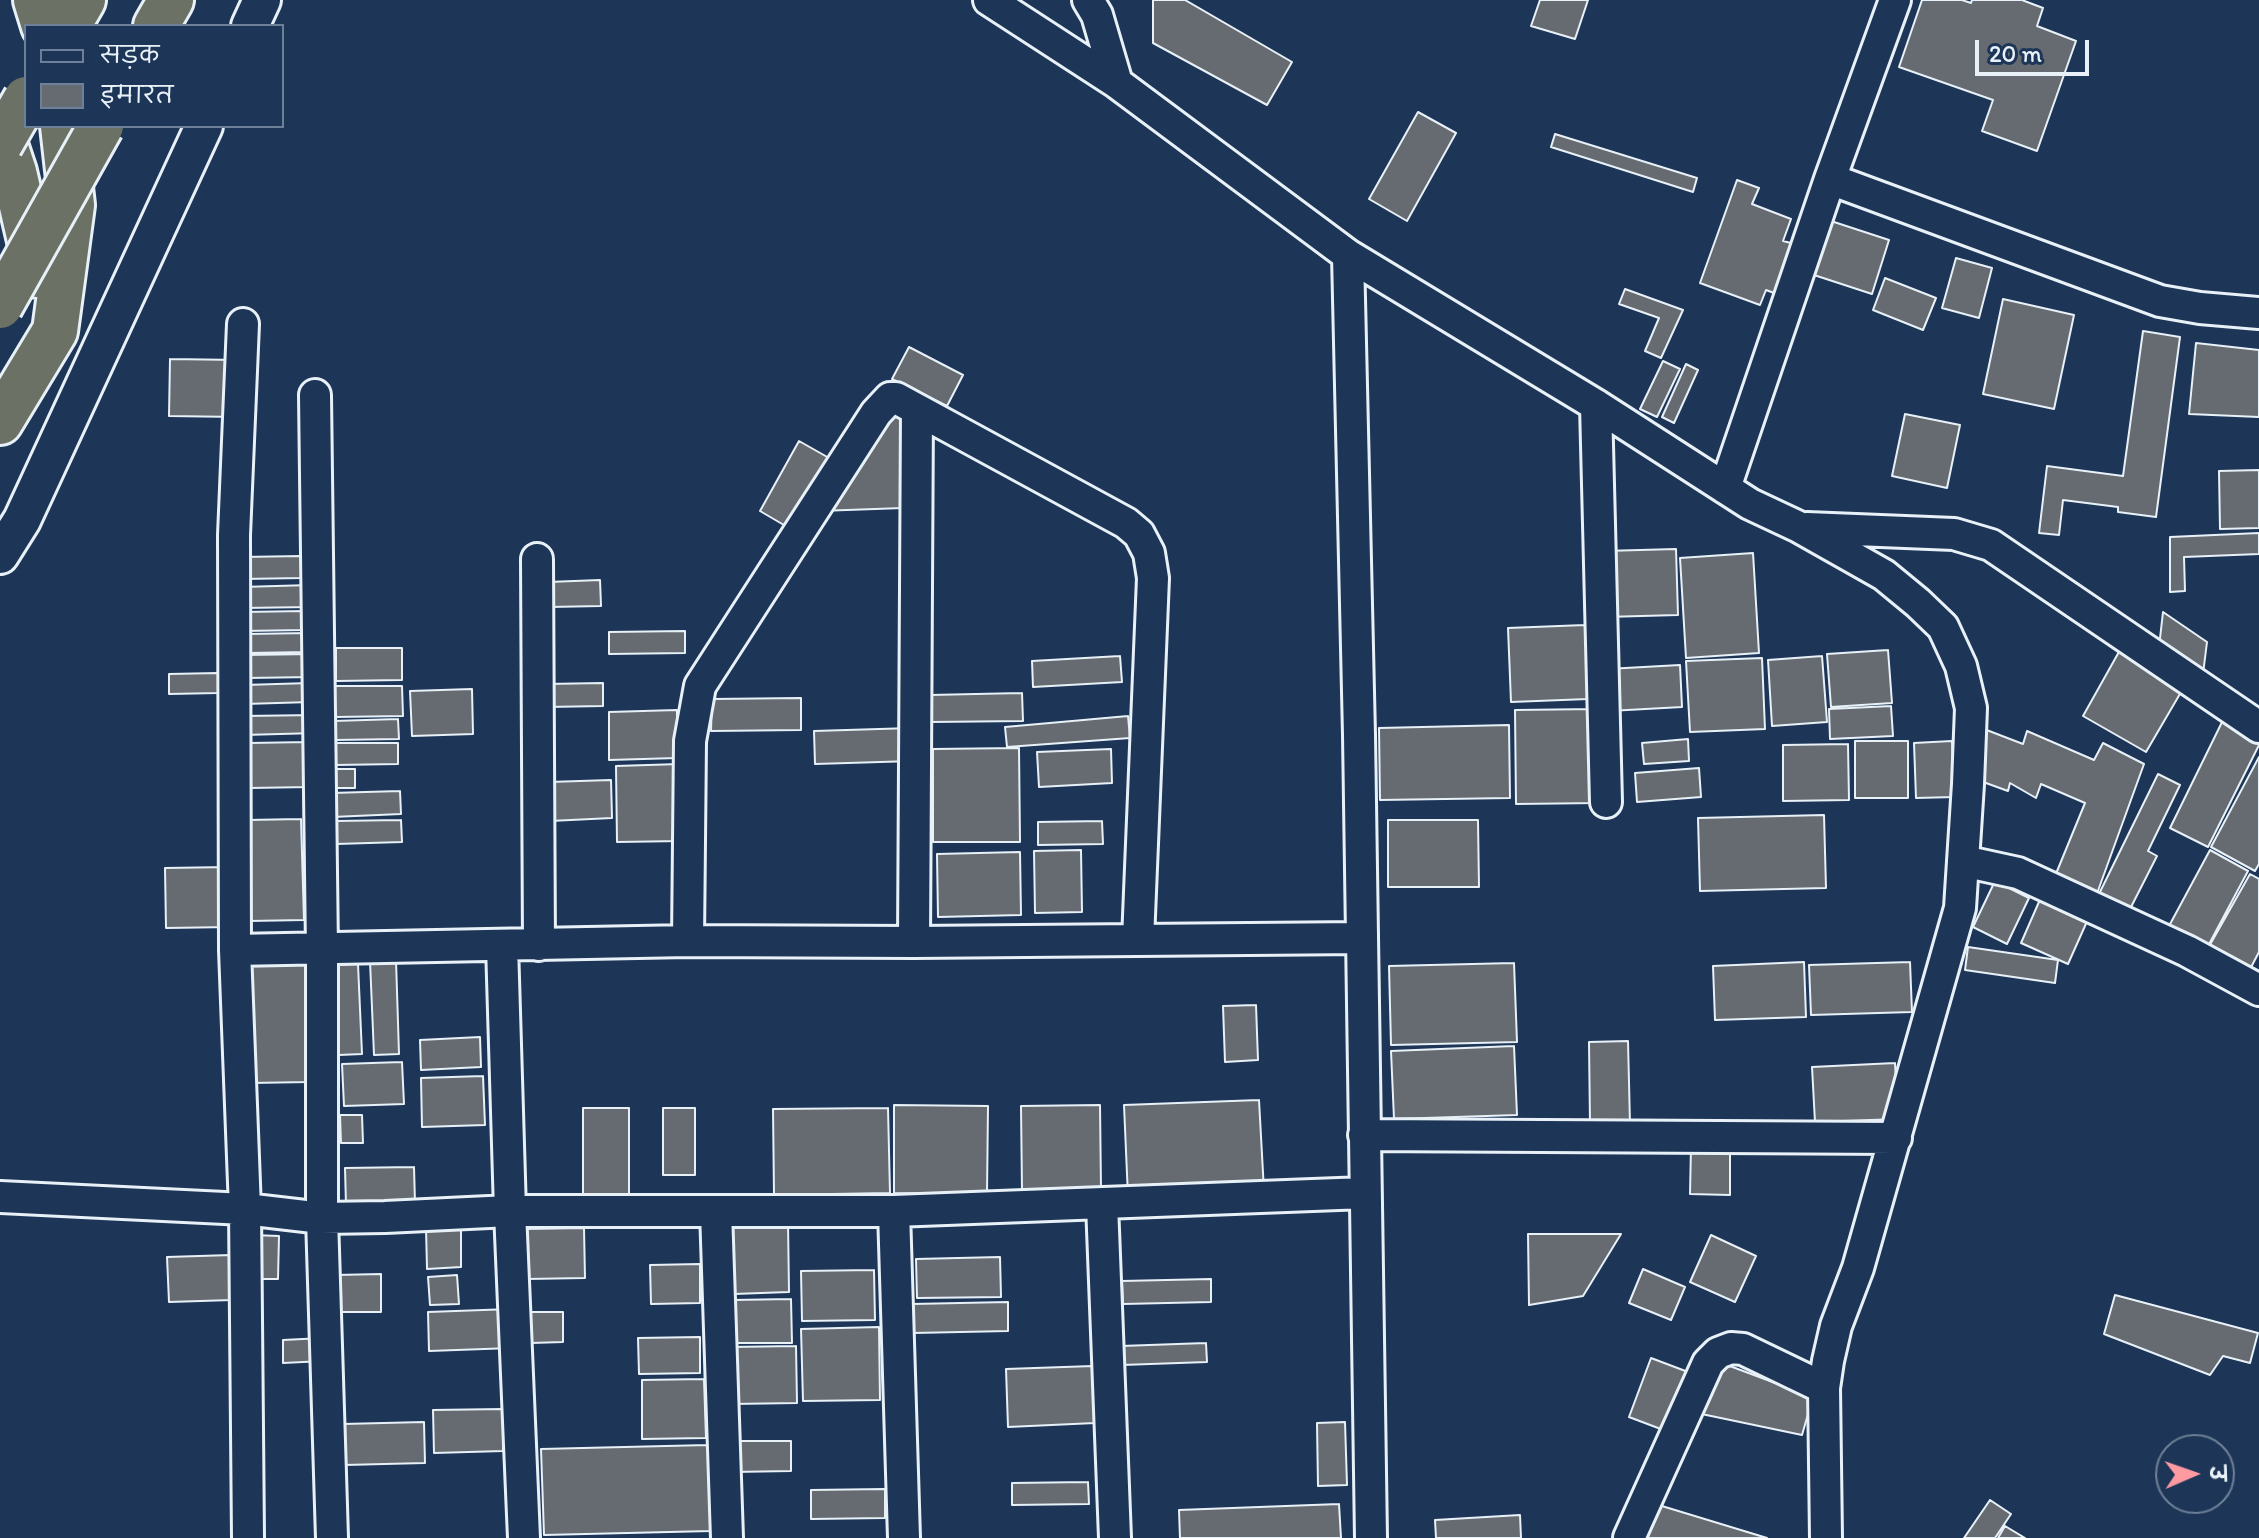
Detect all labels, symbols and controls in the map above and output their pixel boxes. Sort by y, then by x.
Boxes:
legend [24,24,284,128]
scale bar [1979,24,2093,74]
text: 20 m [1989,39,2042,68]
text: सड़क [100,40,159,69]
text: इमारत [100,80,173,109]
north arrow [2155,1434,2235,1514]
text: उ [2204,1465,2231,1481]

